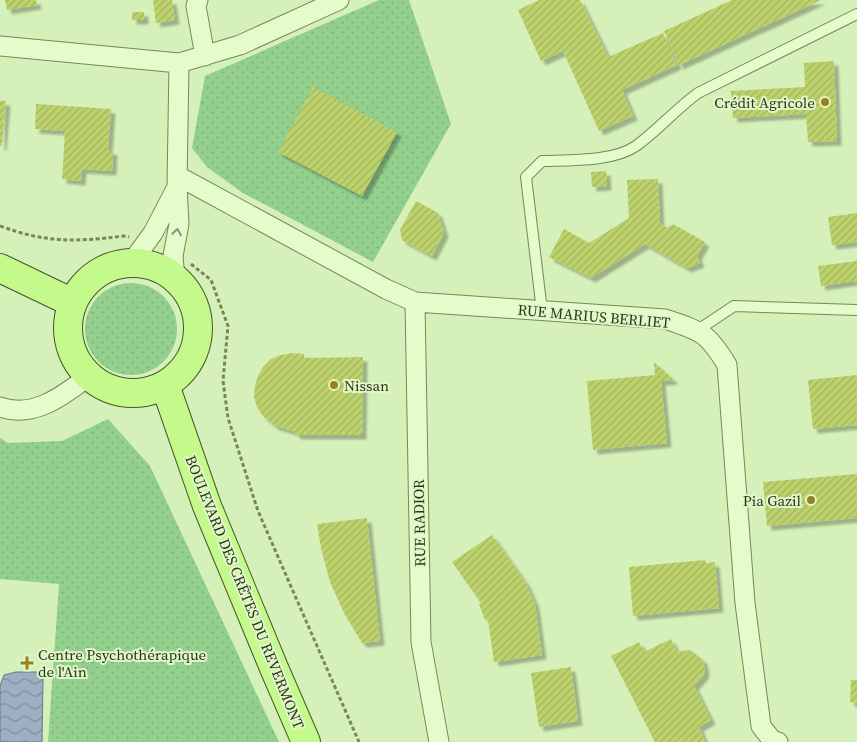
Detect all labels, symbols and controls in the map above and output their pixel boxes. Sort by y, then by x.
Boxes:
place label: Crédit Agricole [714,92,815,113]
marker: Crédit Agricole [819,96,831,108]
one-way arrow [172,228,182,236]
street label: RUE MARIUS BERLIET [517,299,671,333]
place label: Nissan [344,375,389,396]
marker: Nissan [328,379,340,391]
street label: BOULEVARD DES CRÊTES DU REVERMONT [180,452,310,732]
street label: RUE RADIOR [408,479,430,567]
place label: Pia Gazil [743,490,802,511]
marker: Pia Gazil [805,494,817,506]
place label: Centre Psychothérapique de l'Ain [38,644,207,682]
marker: Centre Psychothérapique de l'Ain [20,656,34,670]

